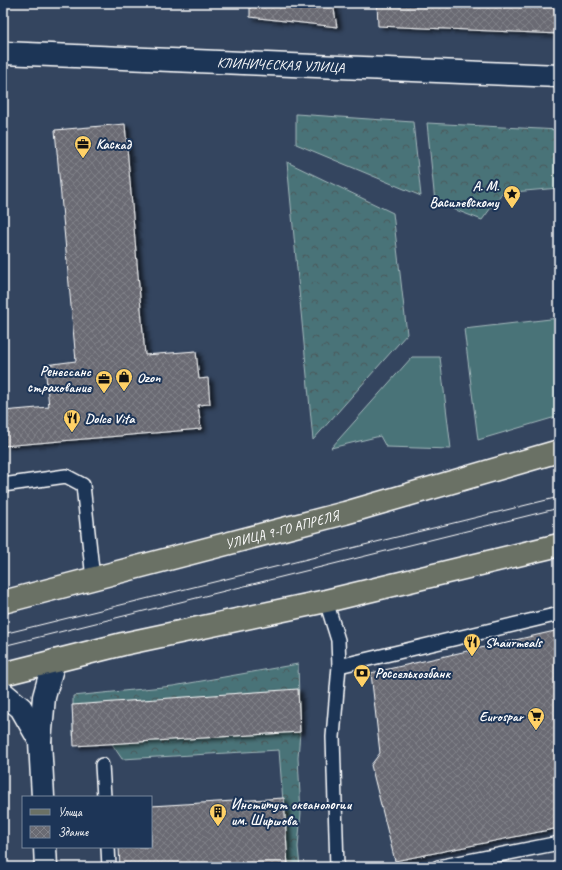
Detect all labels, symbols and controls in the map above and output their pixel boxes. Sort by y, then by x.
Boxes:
street label: КЛИНИЧЕСКАЯ УЛИЦА [217,53,346,76]
office icon: Каскад [73,134,93,159]
place label: Каскад [96,136,133,153]
place label: А. М. Василевскому [429,178,501,211]
place icon: А. М. Василевскому [502,184,522,209]
place label: Ренессанс страхование [27,363,92,396]
shop icon: Ozon [114,367,134,392]
office icon: Ренессанс страхование [94,369,114,394]
place label: Ozon [137,369,161,386]
restaurant icon: Dolce Vita [62,408,82,433]
place label: Dolce Vita [85,410,136,427]
street label: УЛИЦА 9-ГО АПРЕЛЯ [223,506,342,552]
restaurant icon: Shaurmeals [462,632,482,657]
place label: Shaurmeals [485,634,544,651]
bank icon: Россельхозбанк [352,663,372,688]
place label: Россельхозбанк [375,665,451,682]
supermarket icon: Eurospar [526,706,546,731]
place label: Eurospar [479,708,525,725]
legend [22,796,152,848]
place label: Институт океанологии им. Ширшова [231,796,353,829]
building icon: Институт океанологии им. Ширшова [208,802,228,827]
text: Улица [58,804,83,820]
text: Здание [58,824,89,840]

